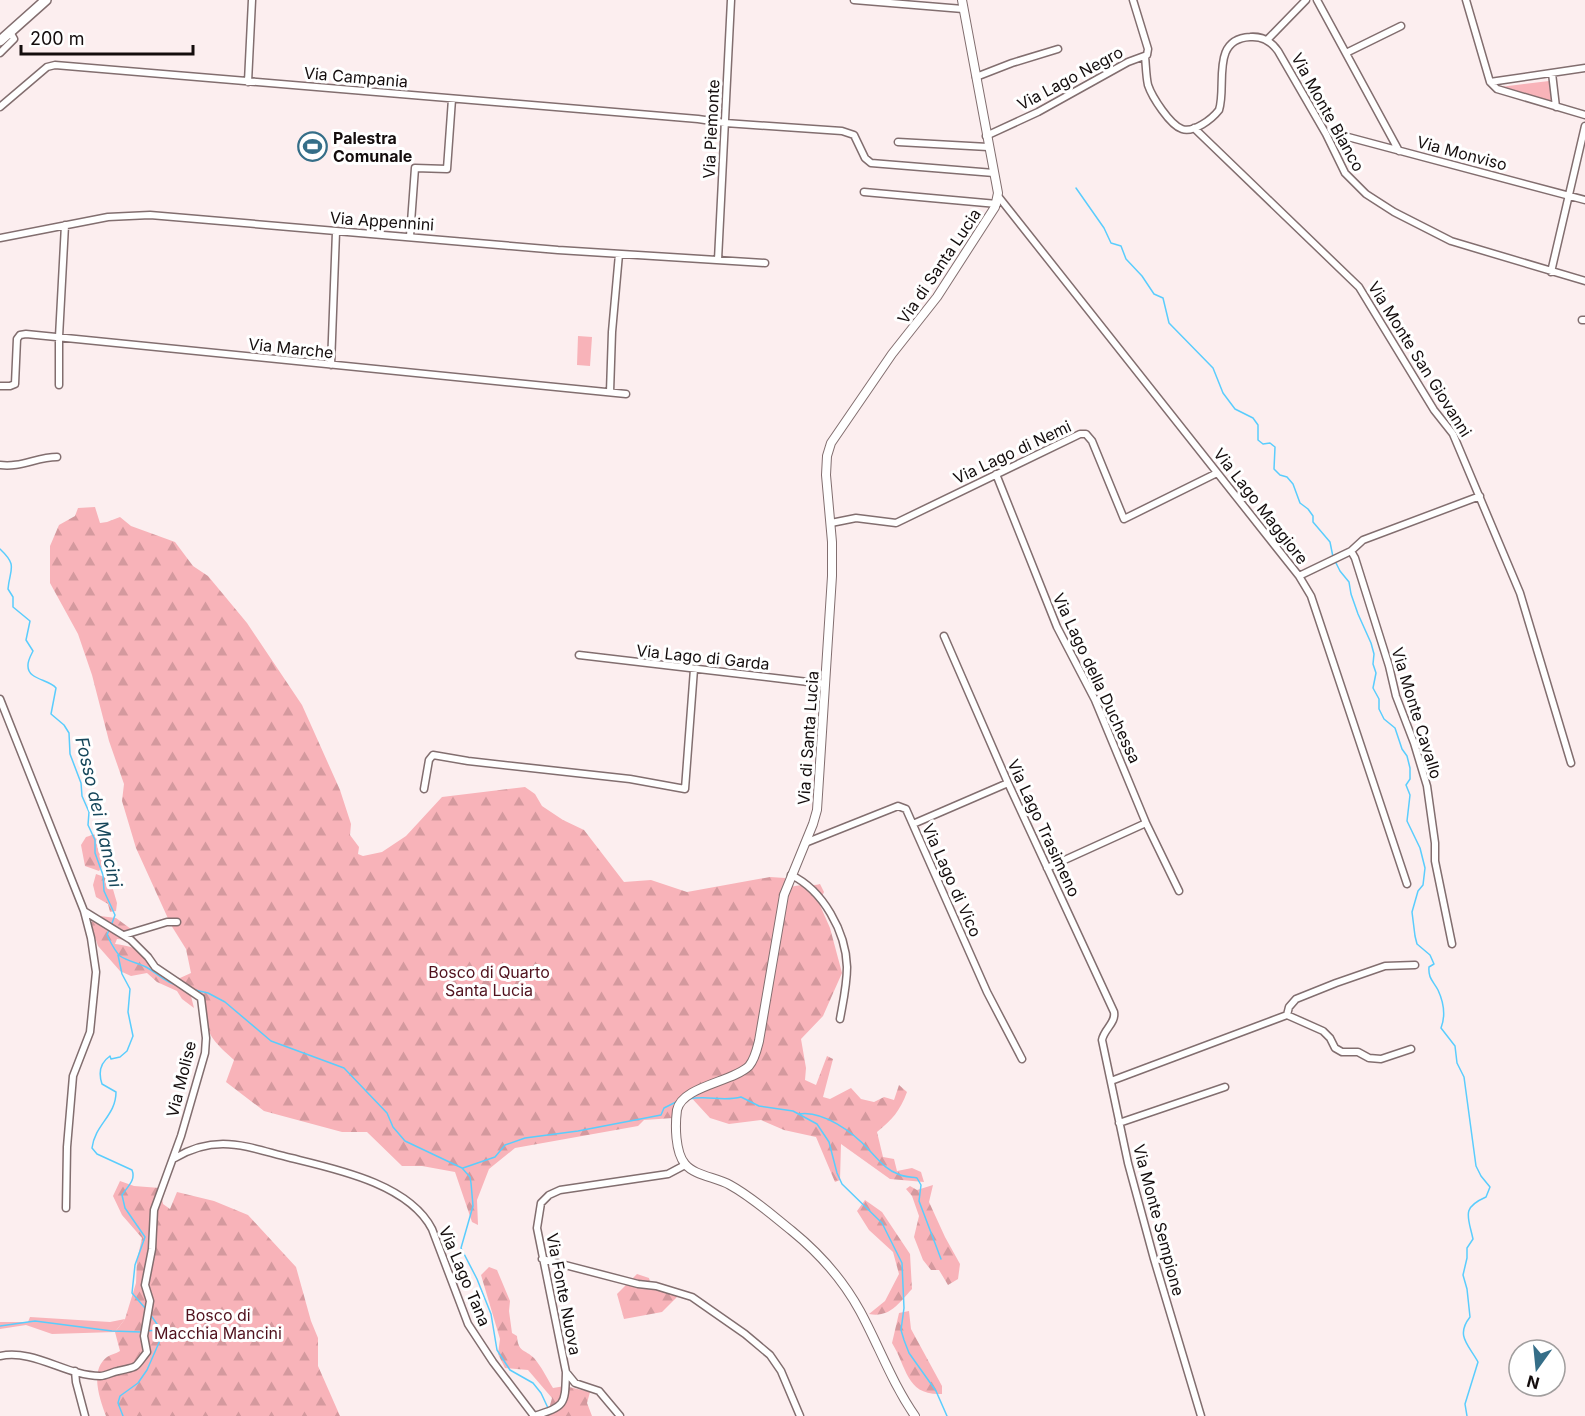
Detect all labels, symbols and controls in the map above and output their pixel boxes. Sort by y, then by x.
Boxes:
scale bar [21,18,194,56]
text: 200 m [30,28,85,49]
street label: Via Lago Negro [1014,42,1126,114]
street label: Via Monte Bianco [1287,49,1369,175]
street label: Via Campania [303,62,409,92]
street label: Via Piemonte [698,79,724,179]
place label: Palestra Comunale [333,128,412,166]
sports icon: Palestra Comunale [296,131,328,163]
street label: Via Monviso [1415,131,1509,175]
street label: Via di Santa Lucia [893,205,985,327]
street label: Via Appennini [329,207,435,235]
street label: Via Monte San Giovanni [1364,277,1476,441]
street label: Via Marche [247,334,335,362]
street label: Via Lago di Nemi [950,416,1074,488]
street label: Via Lago Maggiore [1209,444,1313,568]
street label: Via Lago della Duchessa [1049,590,1145,766]
street label: Via Lago di Garda [635,640,771,674]
street label: Via Monte Cavallo [1387,645,1447,781]
street label: Via di Santa Lucia [793,670,823,806]
water label: Fosso dei Mancini [71,735,127,890]
street label: Via Lago Trasimeno [1003,756,1085,900]
street label: Via Lago di Vico [918,820,986,940]
park label: Bosco di Quarto Santa Lucia [428,962,550,1000]
street label: Via Molise [162,1039,200,1119]
street label: Via Monte Sempione [1129,1142,1189,1298]
street label: Via Lago Tana [435,1223,495,1329]
street label: Via Fonte Nuova [542,1231,586,1357]
park label: Bosco di Macchia Mancini [154,1305,282,1343]
north arrow [1507,1338,1567,1398]
text: N [1525,1371,1542,1394]

